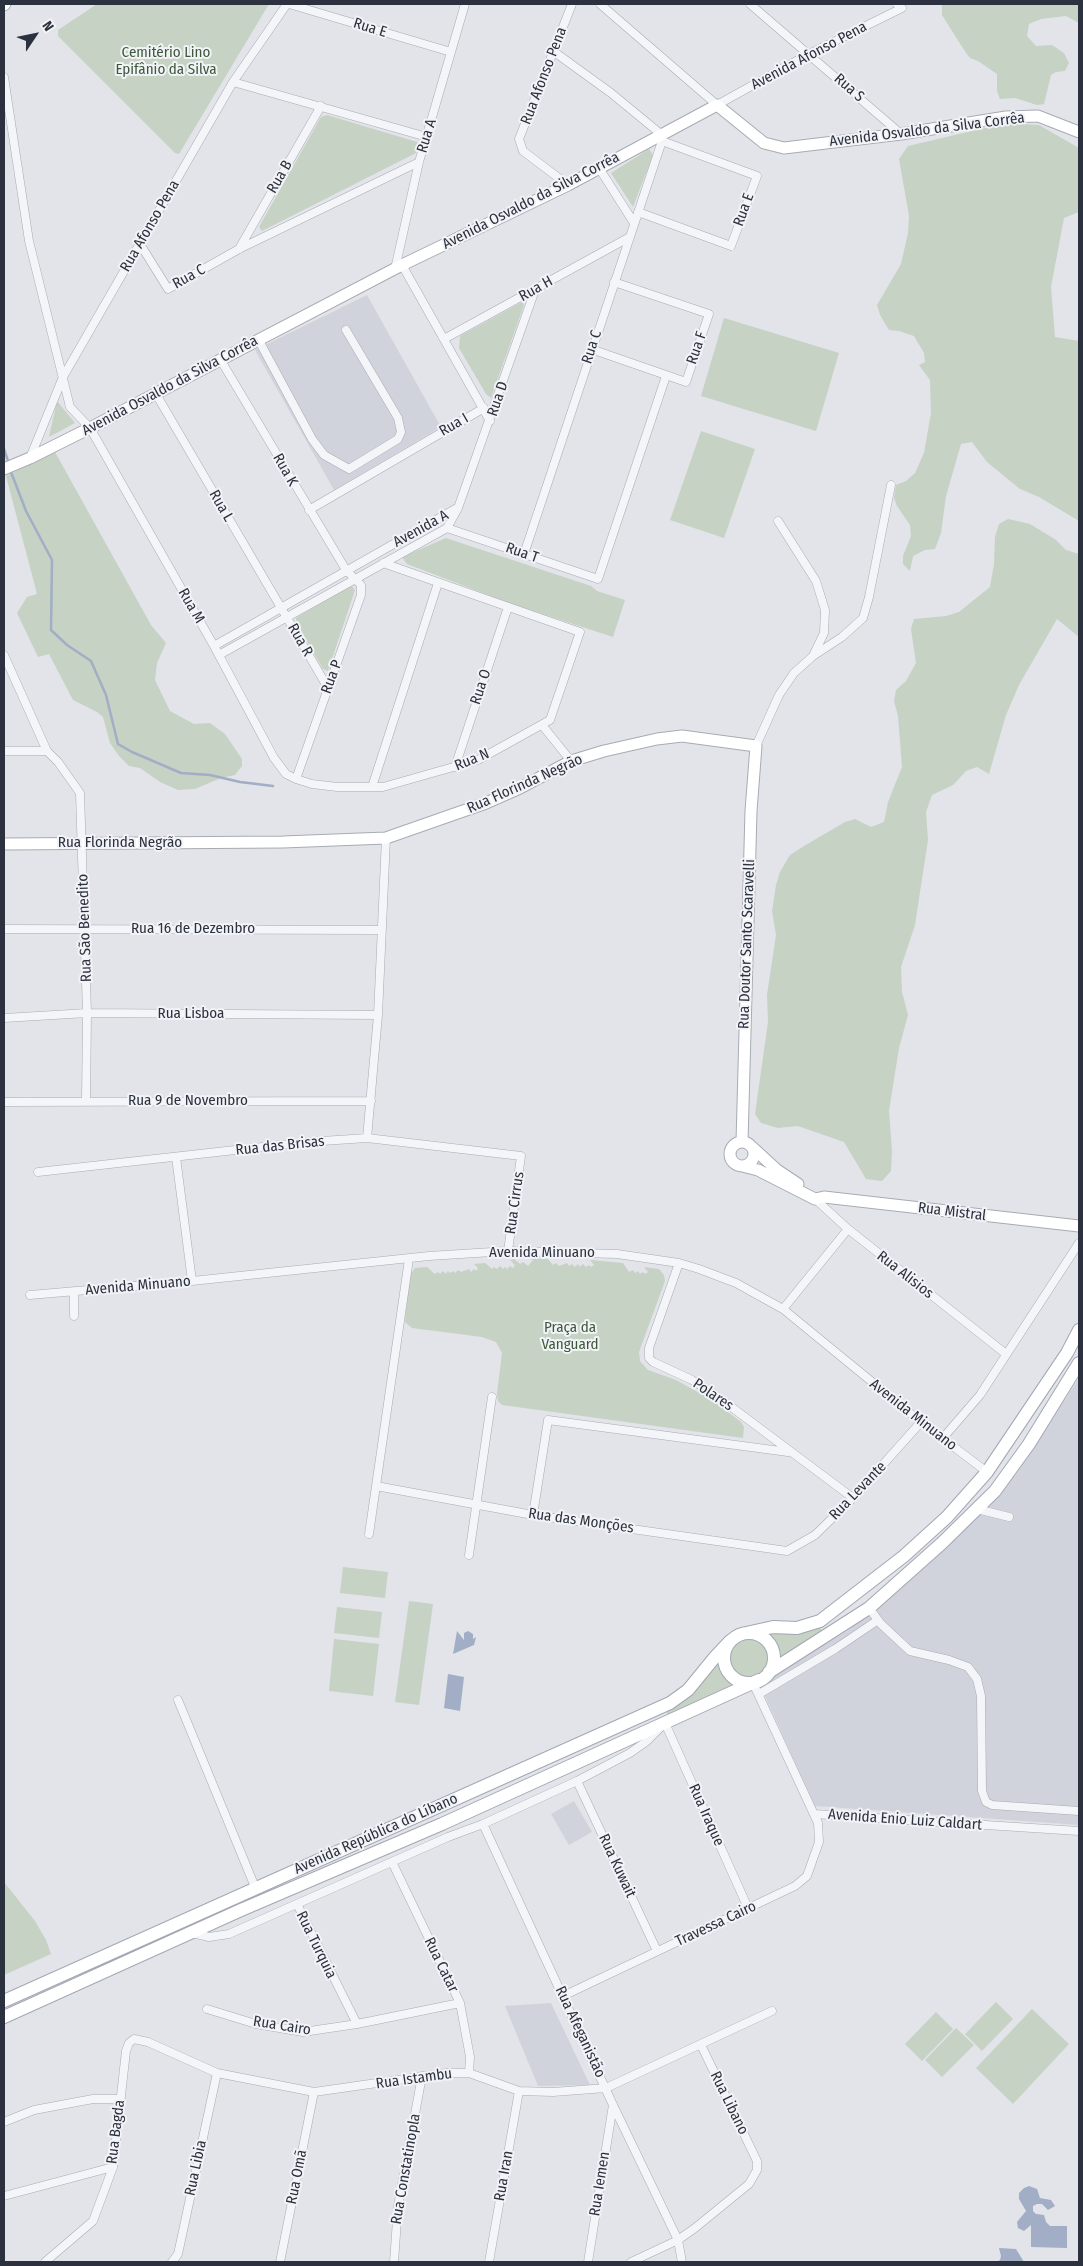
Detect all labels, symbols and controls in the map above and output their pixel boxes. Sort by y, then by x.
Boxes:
north arrow [10,10,60,60]
street label: Rua E [351,14,389,42]
text: N [38,18,57,35]
street label: Avenida Afonso Pena [748,18,870,94]
street label: Rua Afonso Pena [517,25,571,127]
park label: Cemitério Lino Epifânio da Silva [115,44,217,79]
street label: Rua S [830,70,868,106]
street label: Avenida Osvaldo da Silva Corrêa [828,109,1026,151]
street label: Rua A [413,117,441,155]
street label: Avenida Osvaldo da Silva Corrêa [439,148,623,254]
street label: Rua B [263,157,297,197]
street label: Rua Afonso Pena [116,177,184,275]
street label: Rua E [730,191,758,229]
street label: Rua C [170,261,208,293]
street label: Rua H [516,272,556,306]
street label: Rua C [578,328,606,366]
street label: Rua F [683,329,711,367]
street label: Avenida Osvaldo da Silva Corrêa [79,332,261,440]
street label: Rua D [484,379,512,419]
street label: Rua I [436,409,472,441]
street label: Rua K [268,450,302,490]
street label: Rua L [205,487,237,525]
street label: Avenida A [390,506,452,552]
street label: Rua T [503,539,541,567]
street label: Rua M [174,585,208,627]
street label: Rua R [283,620,317,660]
street label: Rua P [318,658,346,696]
street label: Rua O [467,667,495,707]
street label: Rua N [452,745,492,775]
street label: Rua Florinda Negrão [464,750,586,818]
street label: Rua Florinda Negrão [58,834,182,852]
street label: Rua Doutor Santo Scaravelli [735,859,759,1029]
street label: Rua São Benedito [74,874,96,982]
street label: Rua 16 de Dezembro [131,920,255,938]
street label: Rua Lisboa [158,1005,224,1023]
street label: Rua 9 de Novembro [128,1092,248,1110]
street label: Rua das Brisas [235,1132,325,1160]
street label: Rua Cirrus [502,1171,528,1235]
street label: Rua Mistral [917,1199,987,1225]
street label: Avenida Minuano [489,1244,595,1262]
street label: Rua Alisios [873,1247,937,1303]
street label: Avenida Minuano [84,1272,192,1300]
park label: Praça da Vanguard [541,1319,599,1354]
street label: Polares [689,1375,737,1415]
street label: Avenida Minuano [866,1375,960,1455]
street label: Rua Levante [826,1458,890,1524]
street label: Rua das Monções [527,1505,635,1537]
street label: Rua Iraque [684,1781,728,1849]
street label: Avenida República do Líbano [291,1790,461,1878]
street label: Avenida Enio Luiz Caldart [828,1806,982,1834]
street label: Rua Kuwait [594,1831,640,1901]
street label: Travessa Cairo [673,1897,759,1951]
street label: Rua Turquia [292,1908,340,1982]
street label: Rua Catar [420,1934,462,1996]
street label: Rua Afeganistão [551,1983,609,2081]
street label: Rua Cairo [252,2013,312,2039]
street label: Rua Istambu [375,2065,453,2093]
street label: Rua Libano [706,2068,752,2138]
street label: Rua Bagda [103,2099,129,2165]
street label: Rua Constatinopla [387,2112,425,2226]
street label: Rua Libia [181,2139,211,2197]
street label: Rua Omã [283,2148,311,2206]
street label: Rua Iran [491,2149,517,2203]
street label: Rua Iemen [586,2150,614,2218]

